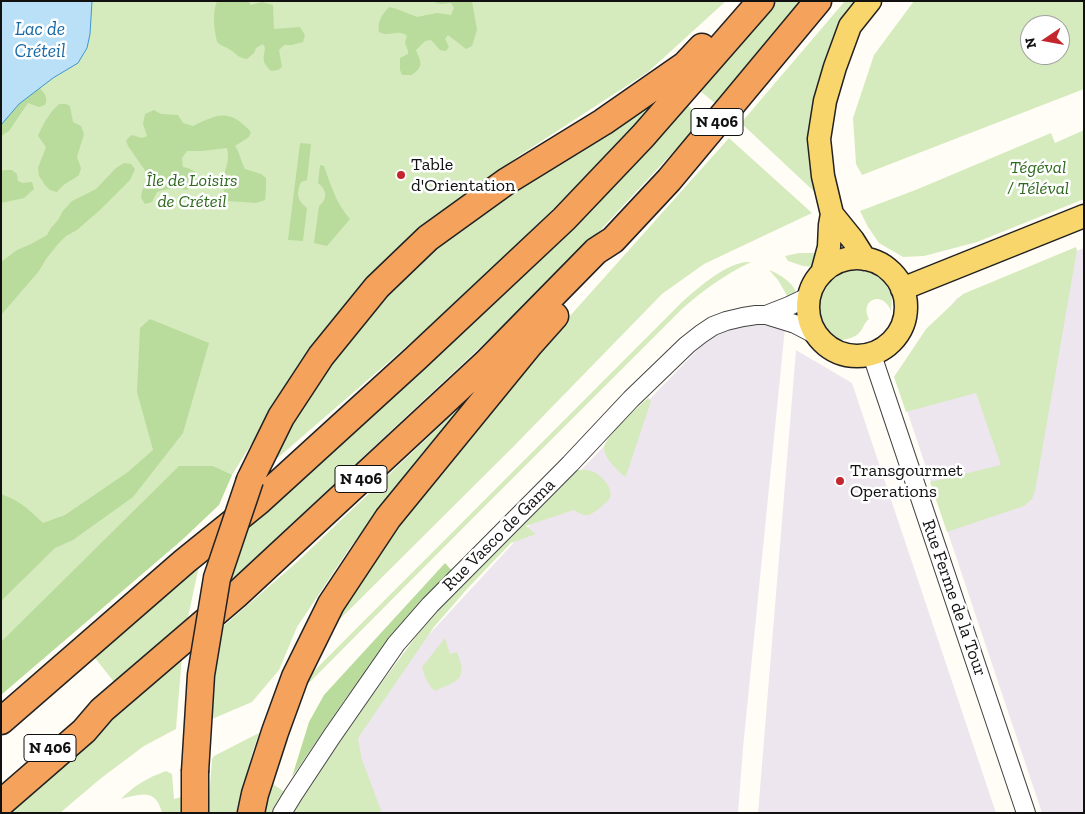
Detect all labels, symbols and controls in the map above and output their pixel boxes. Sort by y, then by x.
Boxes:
north arrow [1020,15,1070,65]
water label: Lac de Créteil [15,19,65,63]
text: N [1021,36,1040,50]
road number: N 406 [691,108,743,136]
place label: Table d'Orientation [411,154,515,196]
park label: Tégéval / Téléval [1007,157,1069,200]
marker: Table d'Orientation [395,169,407,181]
park label: Île de Loisirs de Créteil [146,170,238,212]
place label: Transgourmet Operations [850,460,963,502]
road number: N 406 [335,466,387,492]
street label: Rue Vasco de Gama [438,474,560,596]
marker: Transgourmet Operations [834,475,846,487]
street label: Rue Ferme de la Tour [917,517,991,679]
road number: N 406 [24,734,76,761]

